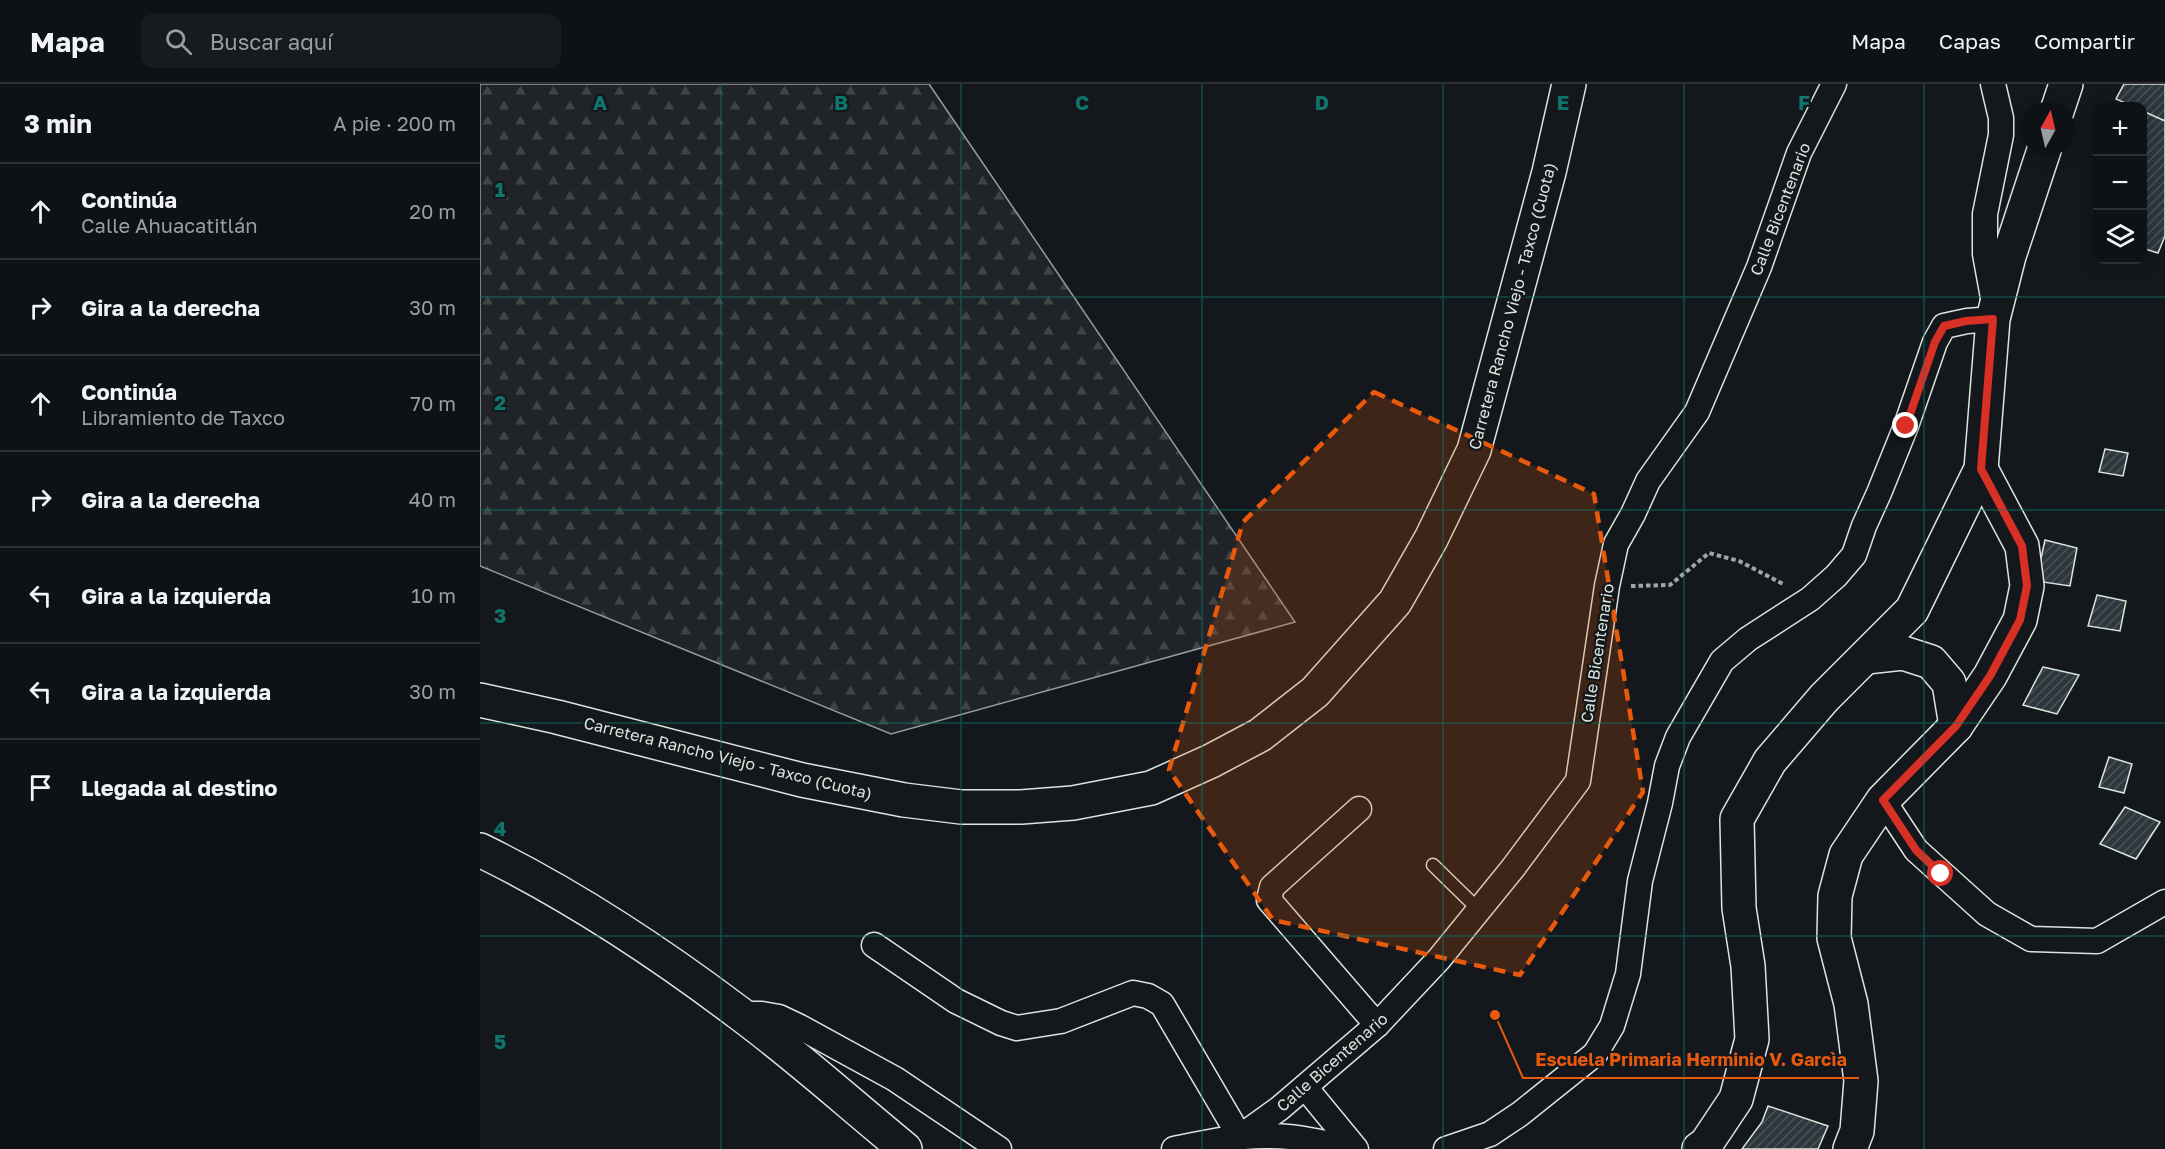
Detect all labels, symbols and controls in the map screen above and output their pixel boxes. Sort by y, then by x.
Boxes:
search box [141,14,561,68]
text: Mapa [30,25,105,58]
icon: search [162,25,195,58]
text: Buscar aquí [210,28,333,55]
text: Mapa [1851,28,1906,54]
text: Capas [1939,28,2001,54]
text: Compartir [2034,28,2135,54]
text: A [593,90,607,114]
text: B [834,90,848,114]
text: C [1075,90,1089,114]
text: D [1315,90,1329,114]
text: E [1557,90,1569,114]
text: F [1798,90,1810,114]
north arrow [2021,102,2075,156]
map controls [2093,102,2147,264]
button: + [2093,102,2147,156]
text: 3 min [24,108,92,139]
text: A pie · 200 m [333,111,456,135]
street label: Calle Bicentenario [1745,140,1815,278]
button: − [2093,156,2147,210]
street label: Carretera Rancho Viejo - Taxco (Cuota) [1464,160,1560,452]
text: 1 [495,177,505,201]
text: Continúa [81,186,177,213]
icon: ahead [24,195,57,228]
text: 20 m [409,199,456,223]
button: layers [2093,210,2147,264]
text: Calle Ahuacatitlán [81,213,258,237]
icon: right [24,291,57,324]
text: Gira a la derecha [81,294,260,321]
text: 30 m [409,295,456,319]
text: Continúa [81,378,177,405]
icon: ahead [24,387,57,420]
text: 2 [494,390,506,414]
text: 70 m [410,391,456,415]
text: Libramiento de Taxco [81,405,285,429]
route end [1892,412,1918,438]
icon: right [24,483,57,516]
text: Gira a la derecha [81,486,260,513]
text: 40 m [409,487,456,511]
icon: left [24,579,57,612]
text: Gira a la izquierda [81,582,271,609]
street label: Calle Bicentenario [1576,582,1618,724]
text: 10 m [411,583,456,607]
text: 3 [494,603,506,627]
icon: left [24,675,57,708]
text: Gira a la izquierda [81,678,271,705]
text: 30 m [409,679,456,703]
street label: Carretera Rancho Viejo - Taxco (Cuota) [582,712,874,804]
icon: arrive [24,771,57,804]
text: Llegada al destino [81,774,278,801]
text: 4 [494,816,506,840]
route start [1927,860,1953,886]
street label: Calle Bicentenario [1272,1008,1392,1116]
text: 5 [494,1029,506,1053]
callout: Escuela Primaria Herminio V. Garcìa [1523,1042,1859,1078]
text: Escuela Primaria Herminio V. Garcìa [1535,1048,1847,1070]

